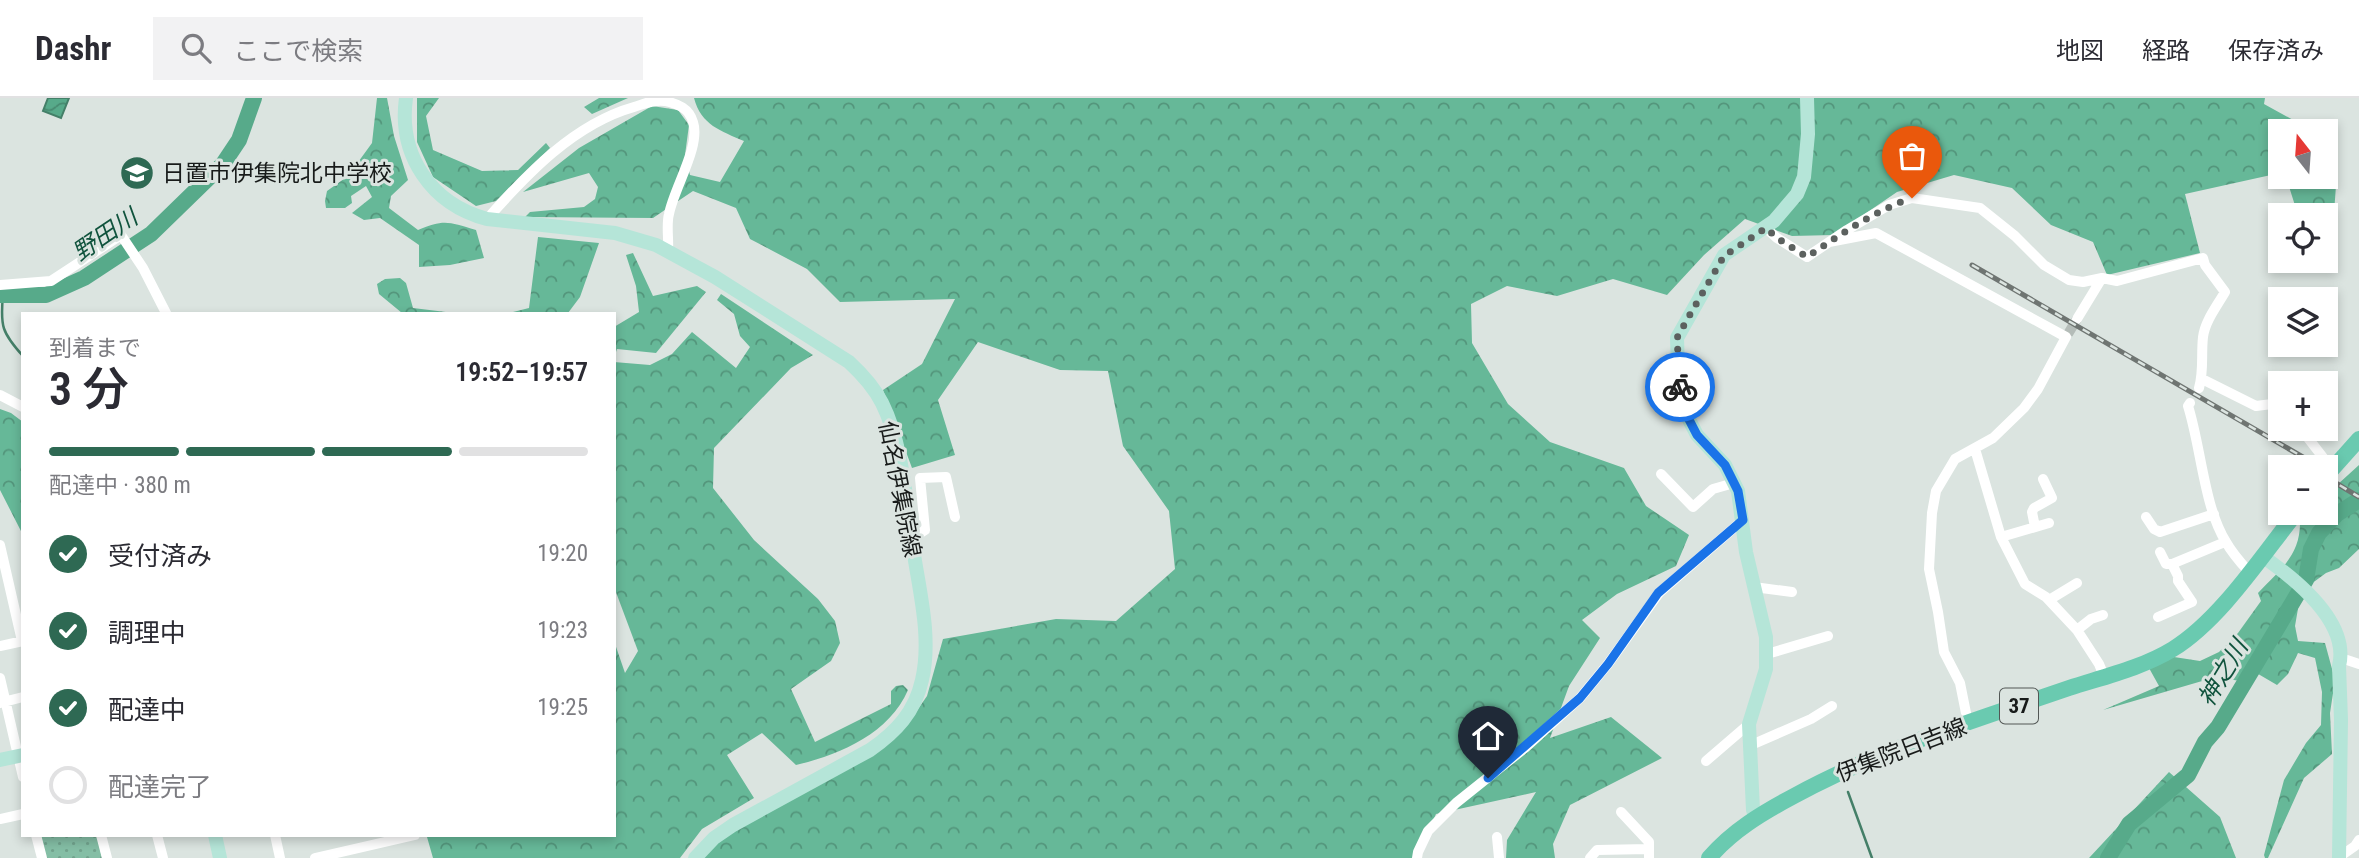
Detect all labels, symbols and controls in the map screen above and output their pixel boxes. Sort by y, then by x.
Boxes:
search box [153,17,643,80]
text: Dashr [35,29,111,68]
icon: search [177,29,215,67]
text: ここで検索 [233,36,363,66]
text: 地図 [2056,37,2104,65]
text: 経路 [2142,37,2190,65]
text: 保存済み [2228,37,2324,65]
north arrow [2268,119,2338,189]
map controls [2268,119,2338,525]
pin [1882,126,1942,198]
icon: bag [1893,137,1931,175]
school or university icon: 日置市伊集院北中学校 [118,154,156,192]
place label: 日置市伊集院北中学校 [162,160,392,187]
water label: 野田川 [67,202,145,267]
button: locate [2268,203,2338,273]
button: layers [2268,287,2338,357]
text: 到着まで [49,335,141,362]
courier [1645,352,1715,422]
text: 19:52–19:57 [455,357,588,387]
text: 3 分 [49,362,129,416]
icon: bike [1661,368,1699,406]
button: + [2268,371,2338,441]
street label: 仙名伊集院線 [873,419,926,559]
button: − [2268,455,2338,525]
text: 配達中 · 380 m [49,472,191,499]
icon: check [49,535,87,573]
text: 19:20 [537,540,588,567]
text: 受付済み [108,541,212,571]
icon: check [49,612,87,650]
text: 19:23 [537,617,588,644]
text: 調理中 [108,618,186,648]
water label: 神之川 [2192,632,2255,711]
road number: 37 [2000,688,2038,724]
icon: check [49,689,87,727]
text: 19:25 [537,694,588,721]
text: 配達中 [108,695,186,725]
pin [1458,706,1518,778]
street label: 伊集院日吉線 [1832,713,1970,788]
icon: home [1469,717,1507,755]
text: 配達完了 [108,772,212,802]

